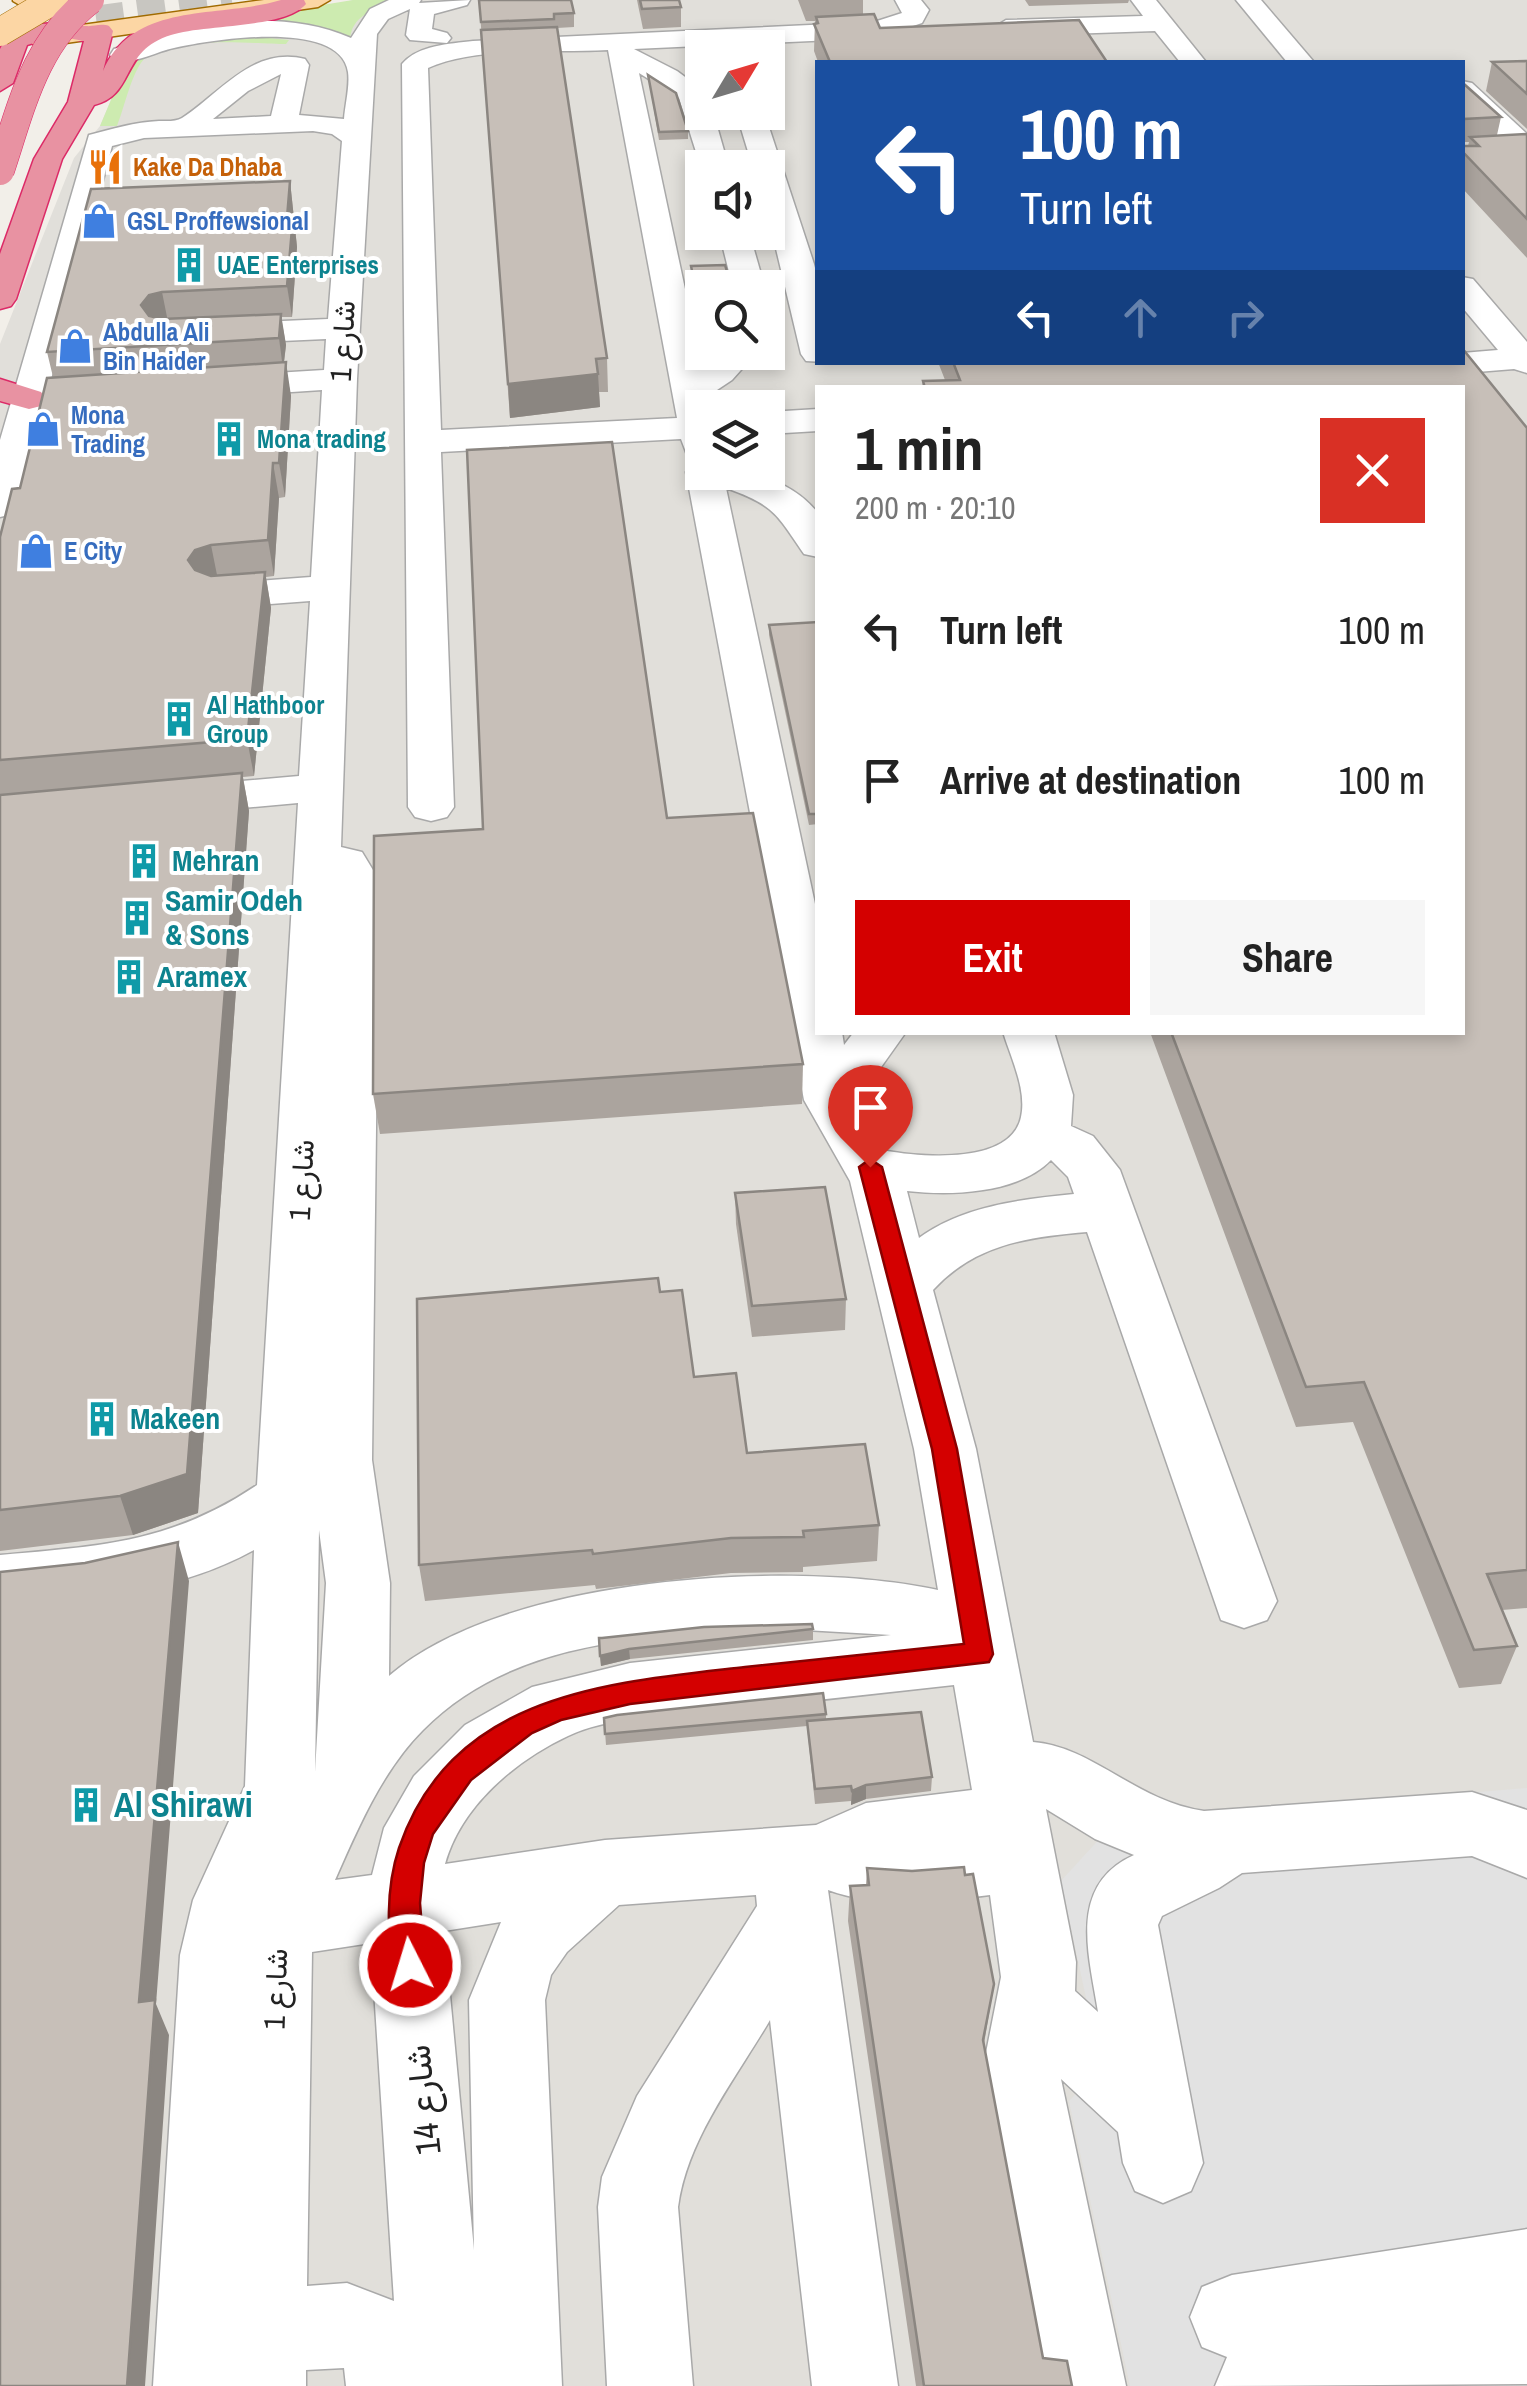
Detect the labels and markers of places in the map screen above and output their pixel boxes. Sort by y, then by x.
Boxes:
restaurant icon: Kake Da Dhaba [86,148,124,186]
place label: Kake Da Dhaba [133,150,283,184]
shop icon: GSL Proffewsional [80,202,118,240]
place label: GSL Proffewsional [127,204,309,238]
building icon: UAE Enterprises [170,246,208,284]
place label: UAE Enterprises [217,248,379,282]
place label: Abdulla Ali Bin Haider [103,315,209,378]
shop icon: Abdulla Ali Bin Haider [56,327,94,365]
place label: Mona Trading [71,398,146,461]
shop icon: Mona Trading [24,410,62,448]
building icon: Mona trading [210,420,248,458]
place label: Mona trading [257,422,386,456]
shop icon: E City [17,532,55,570]
place label: E City [64,534,123,568]
place label: Al Hathboor Group [207,688,324,751]
building icon: Al Hathboor Group [160,700,198,738]
place label: Mehran [172,840,259,880]
building icon: Mehran [125,842,163,880]
place label: Samir Odeh & Sons [165,880,303,954]
building icon: Samir Odeh & Sons [118,899,156,937]
place label: Aramex [157,956,248,996]
building icon: Aramex [110,958,148,996]
pin [828,1065,913,1168]
place label: Makeen [130,1398,220,1438]
building icon: Makeen [83,1400,121,1438]
place label: Al Shirawi [114,1781,253,1828]
building icon: Al Shirawi [67,1786,105,1824]

